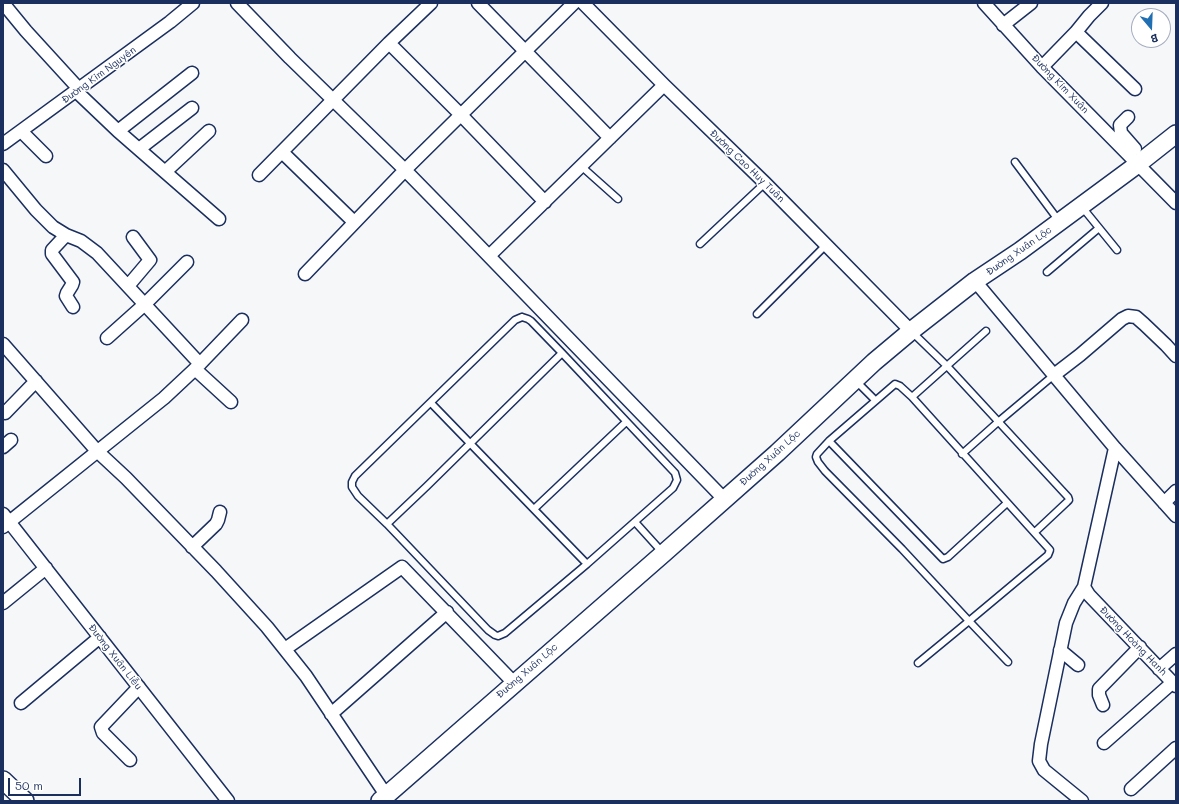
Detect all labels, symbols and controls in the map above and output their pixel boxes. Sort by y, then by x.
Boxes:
north arrow [1131,8,1171,48]
text: B [1149,31,1161,47]
street label: Đường Kim Nguyên [59,44,139,106]
street label: Đường Kim Xuân [1029,52,1091,116]
street label: Đường Cao Huy Tuân [707,127,787,205]
street label: Đường Xuân Lộc [984,224,1054,278]
street label: Đường Xuân Lộc [737,428,803,488]
street label: Đường Hoàng Hanh [1097,604,1169,678]
street label: Đường Xuân Liễu [86,622,144,692]
street label: Đường Xuân Lộc [494,641,560,701]
scale bar [10,770,83,796]
text: 50 m [15,777,43,793]

